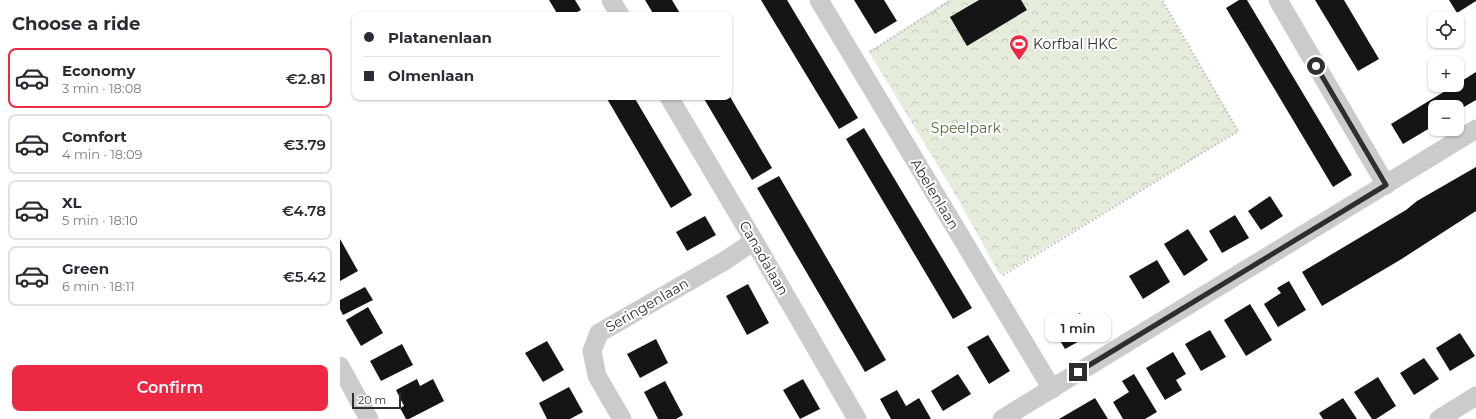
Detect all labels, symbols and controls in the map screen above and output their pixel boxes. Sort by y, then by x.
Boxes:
map controls [1428,12,1464,136]
button: locate [1428,12,1464,48]
text: Choose a ride [12,13,140,35]
text: Platanenlaan [388,28,492,47]
sports icon: Korfbal HKC [1008,33,1030,61]
place label: Korfbal HKC [1033,35,1118,53]
button: + [1428,56,1464,92]
route start [1307,57,1325,75]
icon: car [14,60,50,96]
text: Economy [62,61,135,80]
text: Olmenlaan [388,66,474,85]
text: €2.81 [286,69,326,88]
text: 3 min · 18:08 [62,80,142,96]
button: − [1428,100,1464,136]
park label: Speelpark [931,119,1002,137]
icon: car [14,126,50,162]
text: Comfort [62,127,127,146]
text: €3.79 [283,135,326,154]
text: 4 min · 18:09 [62,146,142,162]
street label: Abelenlaan [907,155,963,233]
icon: car [14,192,50,228]
text: XL [62,193,81,212]
text: €4.78 [282,201,326,220]
text: 5 min · 18:10 [62,212,138,228]
street label: Canadalaan [735,217,793,299]
icon: car [14,258,50,294]
text: Green [62,259,109,278]
text: €5.42 [283,267,326,286]
street label: Seringenlaan [602,274,692,336]
text: 6 min · 18:11 [62,278,135,294]
callout: 1 min [1045,314,1111,342]
text: 1 min [1061,320,1095,336]
route end [1069,363,1087,381]
button: Confirm [12,365,328,411]
scale bar [352,391,401,410]
text: 20 m [358,393,386,407]

